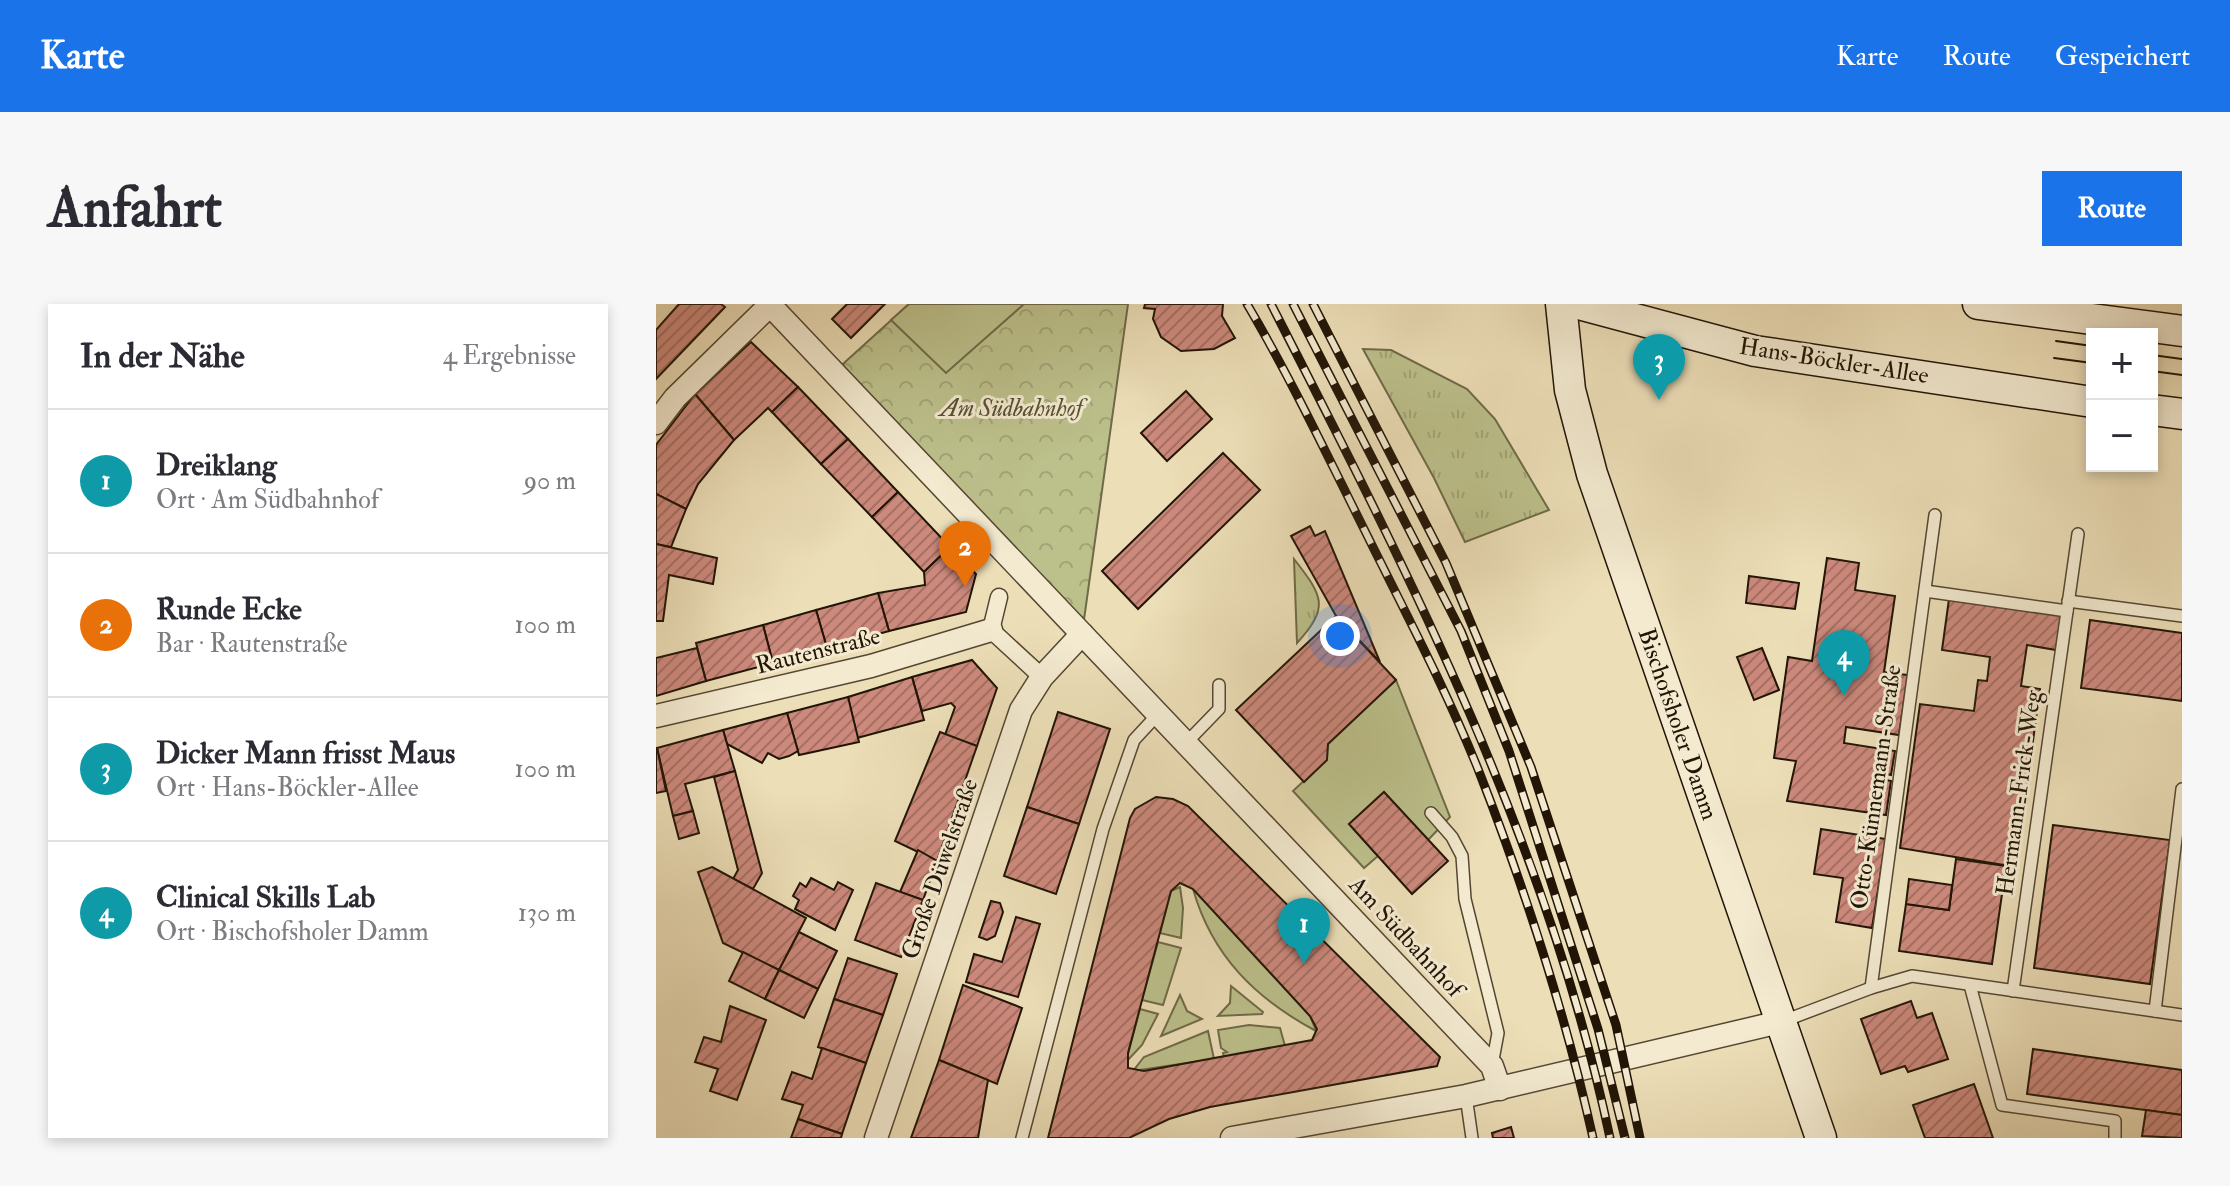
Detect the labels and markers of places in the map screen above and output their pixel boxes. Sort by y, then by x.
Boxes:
pin: 3 [1633,334,1685,400]
pin: 2 [939,521,991,587]
pin: 4 [1818,630,1870,696]
pin: 1 [1278,898,1330,964]

